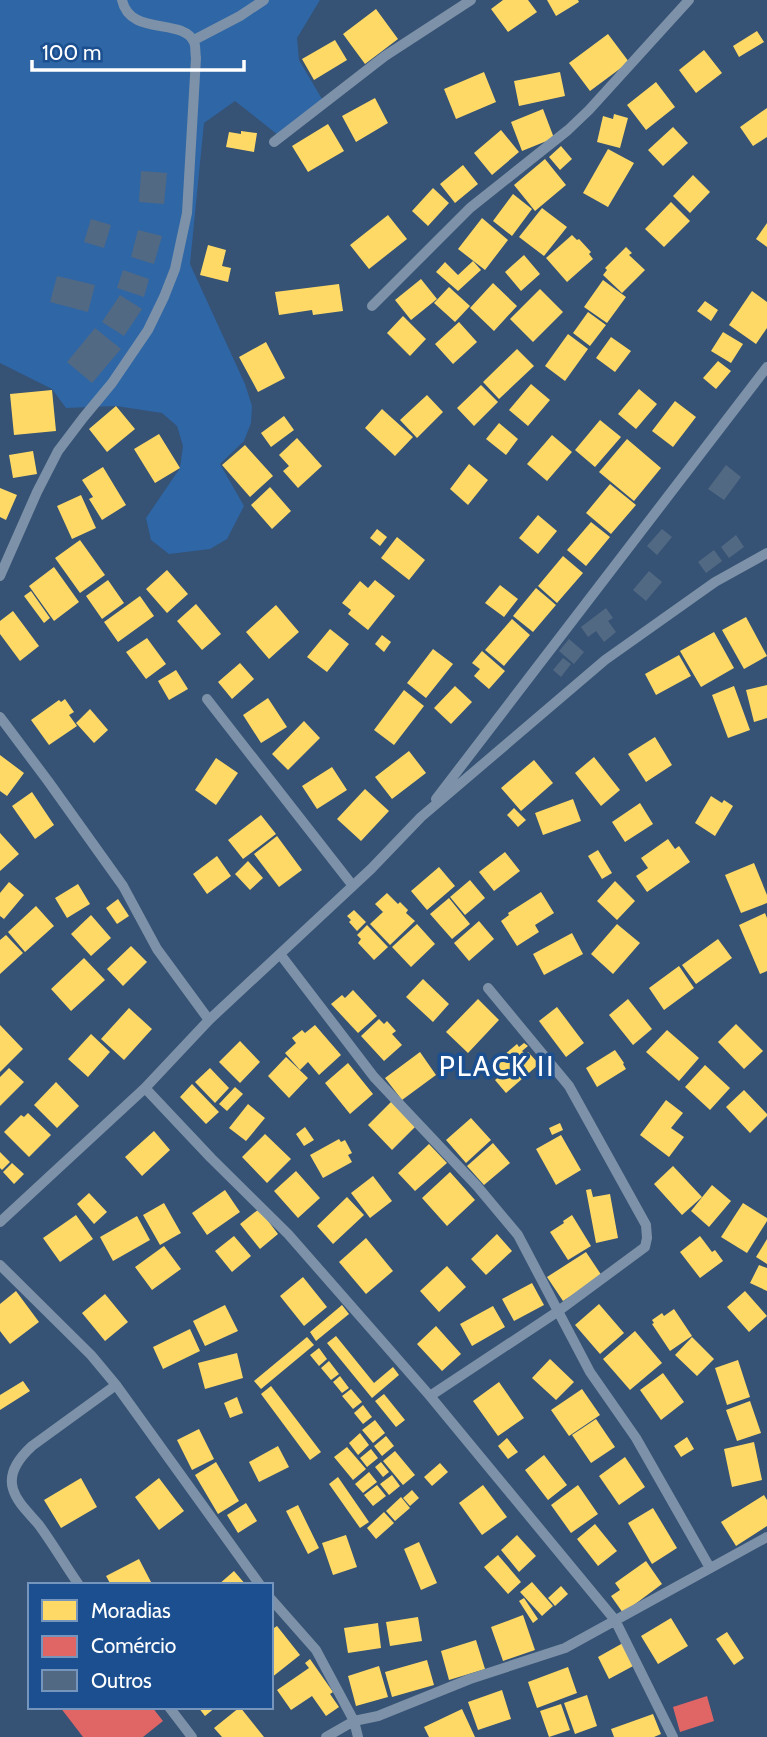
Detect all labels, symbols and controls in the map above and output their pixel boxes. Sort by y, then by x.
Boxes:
scale bar [32,28,243,72]
text: 100 m [42,40,101,65]
district label: PLACK II [439,1049,555,1083]
legend [28,1583,273,1709]
text: Moradias [91,1598,171,1623]
text: Comércio [91,1633,176,1658]
text: Outros [91,1668,152,1693]

